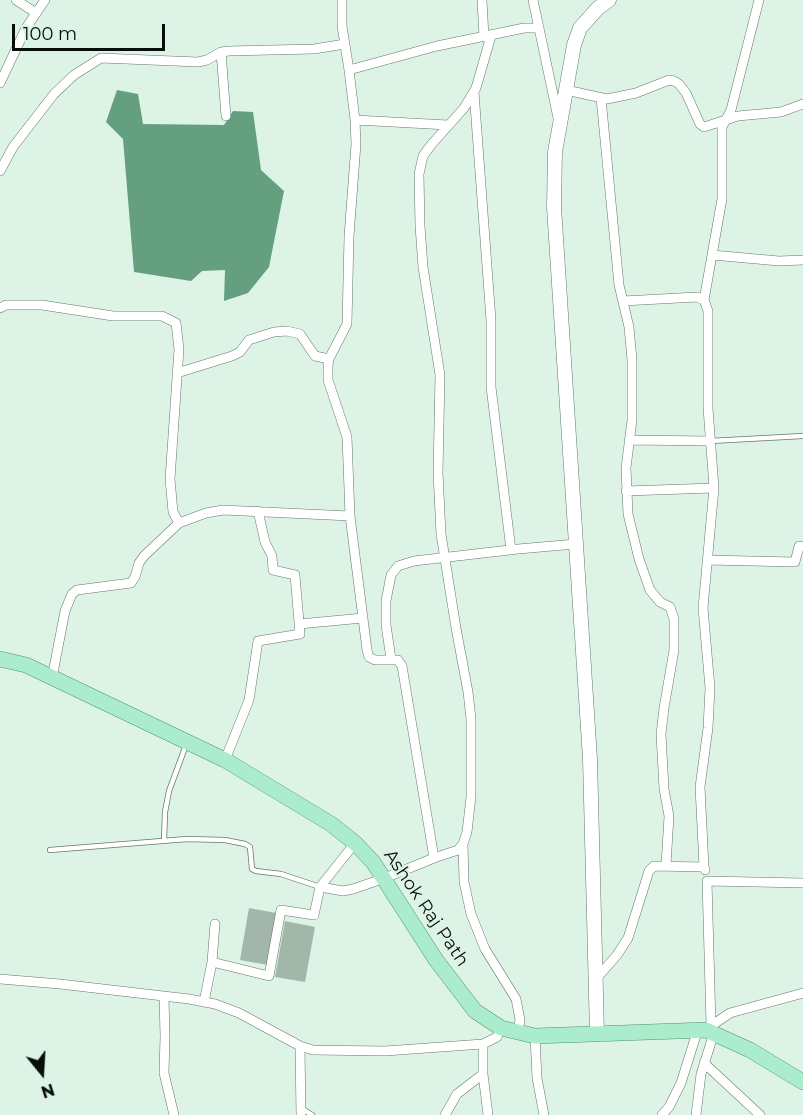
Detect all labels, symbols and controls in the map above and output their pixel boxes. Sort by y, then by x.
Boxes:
scale bar [15,12,168,50]
text: 100 m [23,23,77,45]
street label: Ashok Raj Path [379,845,473,971]
north arrow [12,1043,72,1103]
text: N [39,1080,57,1102]

